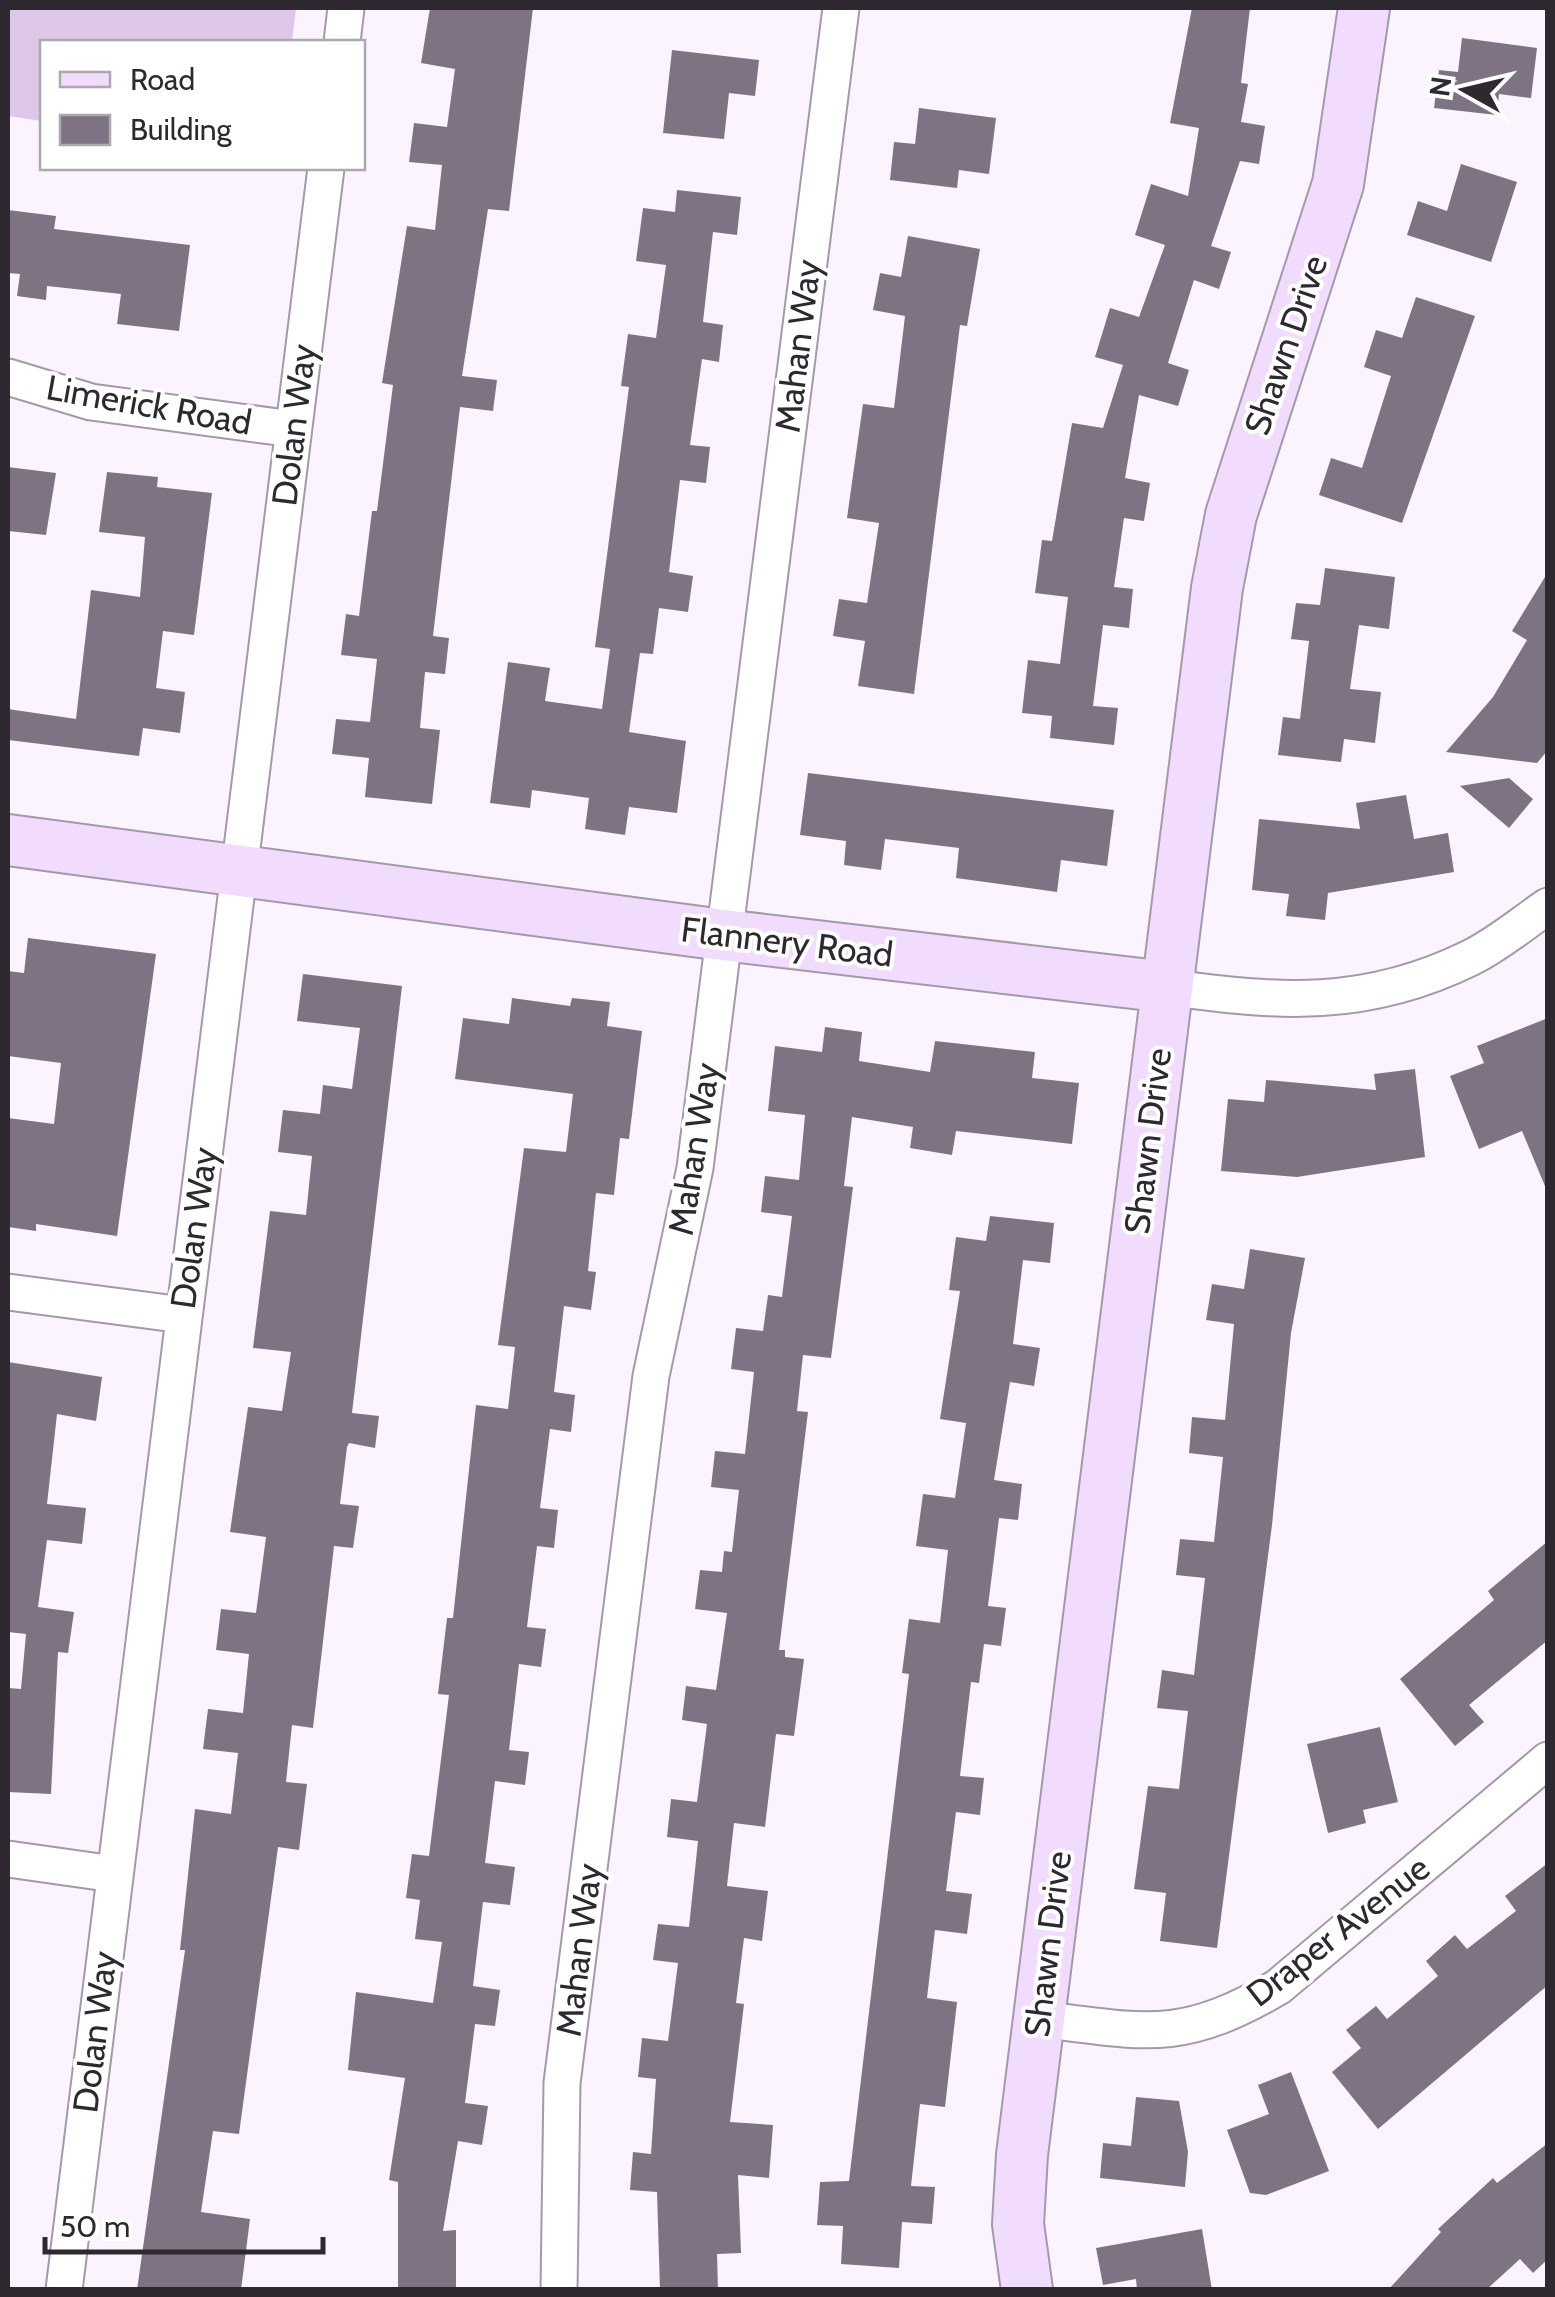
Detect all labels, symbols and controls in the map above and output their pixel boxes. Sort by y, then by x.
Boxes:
legend [40,40,365,170]
north arrow [1415,40,1515,140]
text: Road [130,61,195,98]
text: N [1422,74,1458,99]
text: Building [130,111,233,148]
street label: Shawn Drive [1235,249,1336,440]
street label: Mahan Way [766,257,829,435]
street label: Dolan Way [262,341,325,508]
street label: Limerick Road [43,365,255,444]
street label: Flannery Road [679,907,895,976]
street label: Shawn Drive [1115,1046,1180,1236]
street label: Mahan Way [659,1059,728,1238]
street label: Dolan Way [161,1144,226,1311]
street label: Draper Avenue [1238,1846,1438,2015]
street label: Shawn Drive [1015,1849,1080,2039]
street label: Mahan Way [547,1861,610,2039]
street label: Dolan Way [63,1948,126,2115]
scale bar [45,2192,322,2254]
text: 50 m [60,2208,130,2245]

